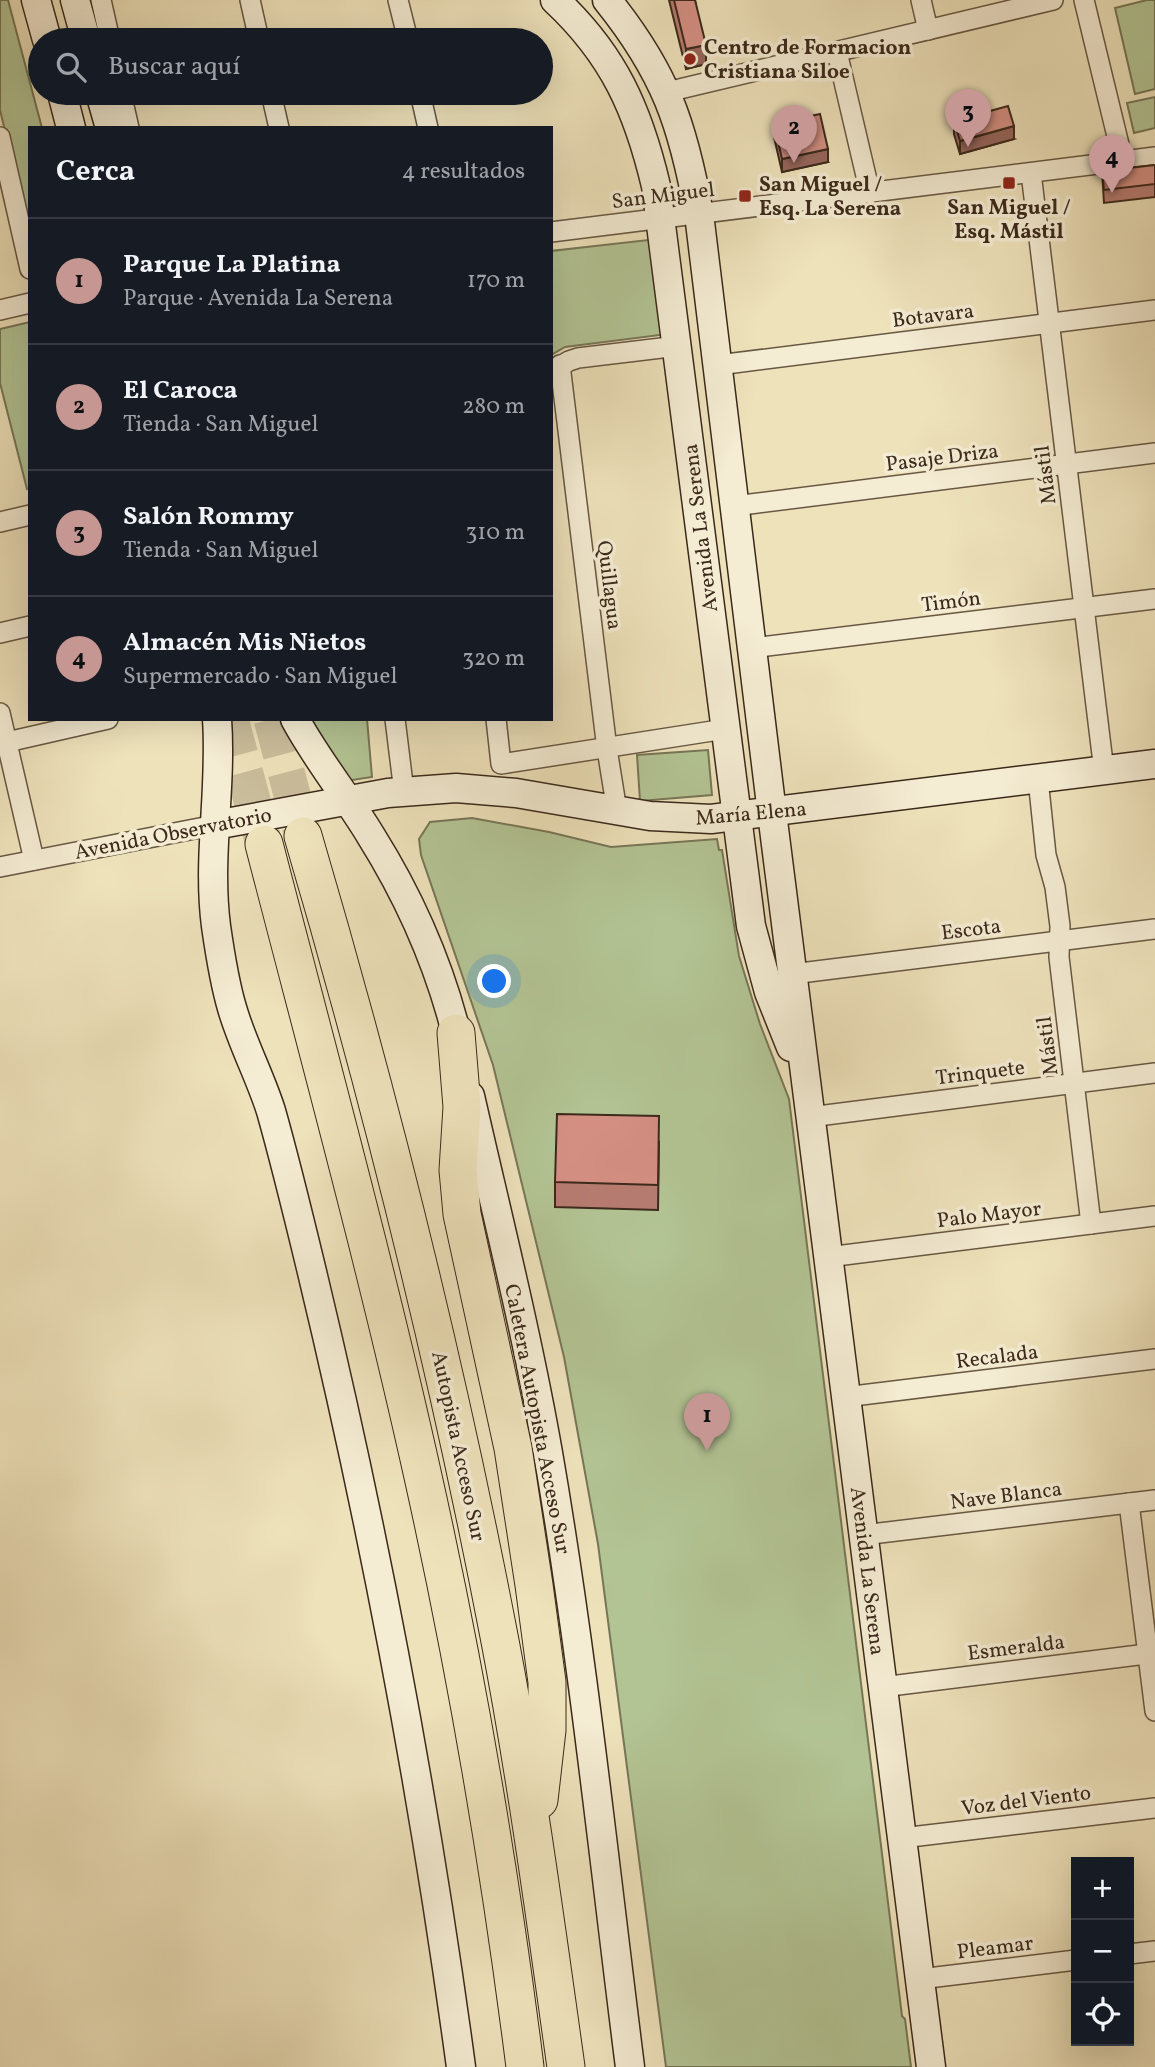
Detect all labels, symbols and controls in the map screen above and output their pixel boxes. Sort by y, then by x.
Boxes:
search box [28,28,553,105]
place label: Centro de Formacion Cristiana Siloe [704,34,911,87]
icon: search [52,48,90,86]
text: Buscar aquí [108,49,240,85]
marker: Centro de Formacion Cristiana Siloe [682,51,698,67]
pin: 3 [945,89,991,147]
pin: 2 [771,105,817,163]
pin: 4 [1089,135,1135,193]
text: Cerca [56,151,135,193]
text: 4 resultados [402,156,525,188]
place label: San Miguel / Esq. La Serena [759,171,901,224]
marker: San Miguel / Esq. Mástil [1001,175,1017,191]
street label: San Miguel [610,176,716,217]
marker: San Miguel / Esq. La Serena [737,188,753,204]
place label: San Miguel / Esq. Mástil [947,194,1071,247]
text: Parque La Platina [123,247,341,283]
text: 1 [74,265,84,297]
text: 170 m [467,265,525,297]
text: Parque · Avenida La Serena [123,283,393,315]
street label: Botavara [891,297,976,336]
text: El Caroca [123,373,238,409]
text: 2 [73,391,85,423]
text: 280 m [462,391,525,423]
text: Tienda · San Miguel [123,409,318,441]
street label: Pasaje Driza [884,437,1000,480]
street label: Avenida La Serena [677,442,726,614]
street label: Mástil [1029,444,1064,506]
text: Salón Rommy [123,499,294,535]
text: 3 [73,517,85,549]
text: 310 m [465,517,525,549]
text: Tienda · San Miguel [123,535,318,567]
street label: Quillagua [589,539,628,631]
street label: Timón [920,584,983,621]
text: Almacén Mis Nietos [123,625,366,661]
text: 4 [72,643,86,675]
text: 320 m [462,643,525,675]
text: Supermercado · San Miguel [123,661,397,693]
street label: María Elena [694,795,808,834]
street label: Avenida Observatorio [72,801,274,868]
street label: Escota [940,912,1003,949]
your location [477,964,511,998]
street label: Mástil [1031,1015,1066,1077]
street label: Trinquete [934,1054,1026,1093]
street label: Palo Mayor [935,1195,1043,1236]
street label: Caletera Autopista Acceso Sur [496,1282,577,1557]
street label: Recalada [954,1338,1040,1377]
street label: Autopista Acceso Sur [423,1349,492,1544]
pin: 1 [684,1393,730,1451]
street label: Nave Blanca [949,1475,1064,1518]
street label: Avenida La Serena [842,1485,891,1657]
street label: Esmeralda [966,1628,1067,1669]
street label: Voz del Viento [960,1779,1093,1824]
map controls [1071,1857,1134,2046]
button: + [1071,1857,1134,1920]
button: − [1071,1920,1134,1983]
street label: Pleamar [955,1929,1035,1968]
button: locate [1071,1983,1134,2046]

